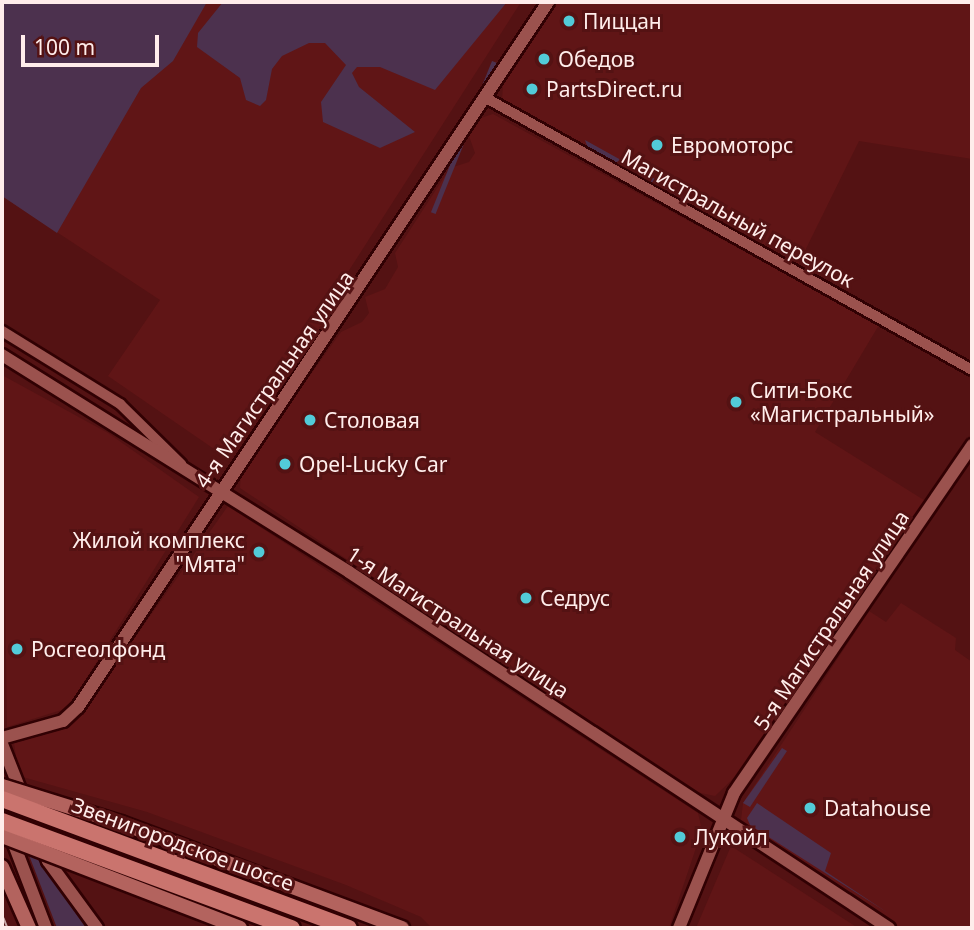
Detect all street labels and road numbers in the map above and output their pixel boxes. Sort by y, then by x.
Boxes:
street label: Магистральный переулок [617,143,859,293]
street label: 4-я Магистральная улица [189,266,359,492]
street label: 5-я Магистральная улица [748,505,914,735]
street label: 1-я Магистральная улица [342,541,574,703]
street label: Звенигородское шоссе [69,792,297,896]

